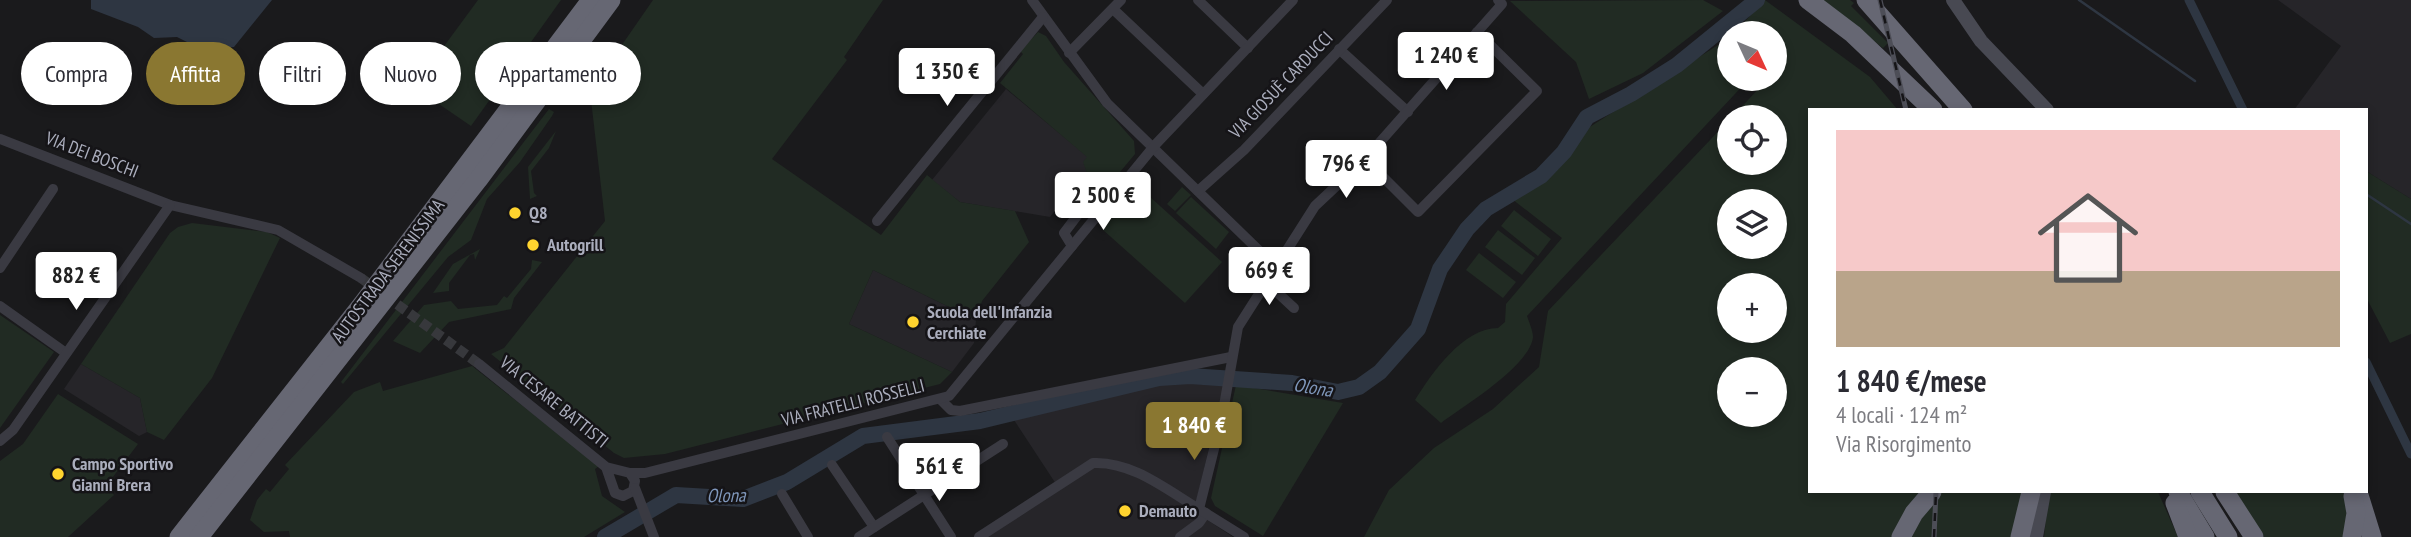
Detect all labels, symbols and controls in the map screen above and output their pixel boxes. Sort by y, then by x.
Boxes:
north arrow [1717,21,1787,91]
map controls [1717,21,1787,427]
street label: VIA GIOSUÈ CARDUCCI [1223,26,1338,144]
pin: 1 240 € [1381,32,1511,92]
text: 1 240 € [1414,40,1478,69]
chip: Compra [21,42,132,105]
chip: Affitta [146,42,245,105]
chip: Filtri [259,42,346,105]
chip: Nuovo [360,42,461,105]
chip: Appartamento [475,42,641,105]
pin: 1 350 € [882,48,1012,108]
text: 1 350 € [915,56,979,85]
button: locate [1717,105,1787,175]
street label: VIA DEI BOSCHI [42,126,142,183]
pin: 796 € [1297,140,1395,200]
text: 796 € [1322,148,1370,177]
pin: 2 500 € [1038,173,1168,232]
icon: home [2025,175,2151,301]
text: 2 500 € [1071,180,1135,209]
button: layers [1717,189,1787,259]
street label: AUTOSTRADA SERENISSIMA [326,194,449,347]
place label: Q8 [529,201,548,224]
marker: Q8 [507,205,523,221]
place label: Autogrill [546,233,604,256]
marker: Autogrill [525,237,541,253]
pin: 669 € [1220,247,1318,307]
pin: 882 € [27,252,125,312]
text: 669 € [1245,255,1293,284]
text: 882 € [52,260,100,289]
button: + [1717,273,1787,343]
place label: Scuola dell'Infanzia Cerchiate [927,300,1052,344]
marker: Scuola dell'Infanzia Cerchiate [905,314,921,330]
street label: VIA CESARE BATTISTI [495,350,613,452]
button: − [1717,357,1787,427]
text: 1 840 €/mese [1836,361,1987,400]
water label: Olona [1292,372,1336,402]
street label: VIA FRATELLI ROSSELLI [778,374,927,432]
text: 4 locali · 124 m² [1836,400,1967,429]
pin: 1 840 € [1129,402,1259,462]
text: 1 840 € [1162,410,1226,439]
text: Via Risorgimento [1836,429,1971,458]
pin: 561 € [890,444,988,503]
text: 561 € [915,451,963,480]
place label: Campo Sportivo Gianni Brera [72,452,173,496]
marker: Campo Sportivo Gianni Brera [50,466,66,482]
water label: Olona [706,483,747,507]
place label: Demauto [1139,499,1197,522]
marker: Demauto [1117,503,1133,519]

